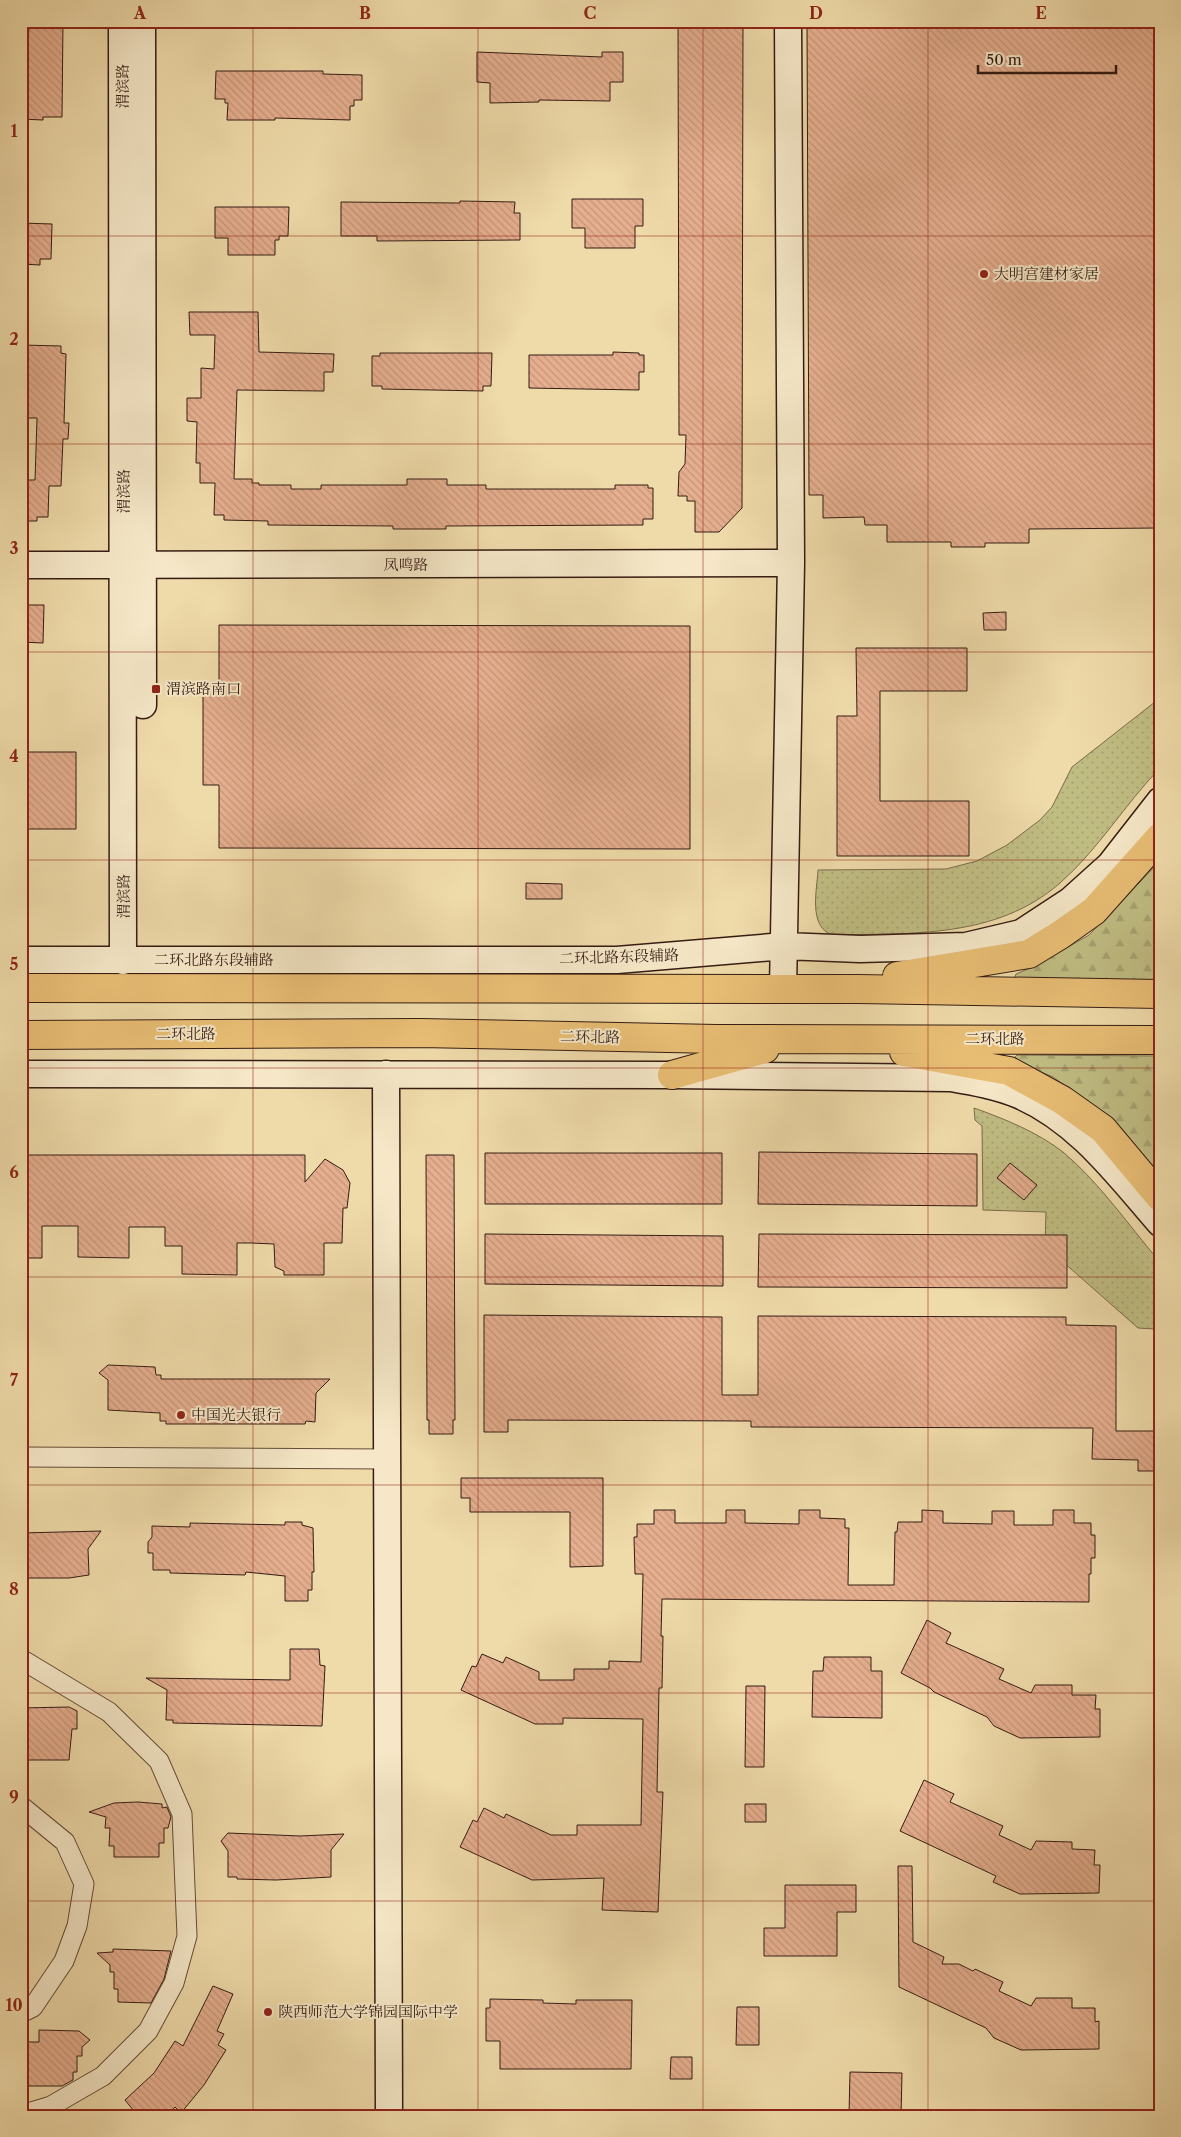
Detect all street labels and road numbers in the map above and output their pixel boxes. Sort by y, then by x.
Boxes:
street label: 渭滨路 [113,63,132,109]
street label: 渭滨路 [114,468,133,514]
street label: 凤鸣路 [383,555,429,574]
street label: 渭滨路 [114,873,133,919]
street label: 二环北路东段辅路 [559,945,679,968]
street label: 二环北路东段辅路 [154,950,274,969]
street label: 二环北路 [156,1024,216,1043]
street label: 二环北路 [560,1026,620,1047]
street label: 二环北路 [965,1029,1025,1048]

